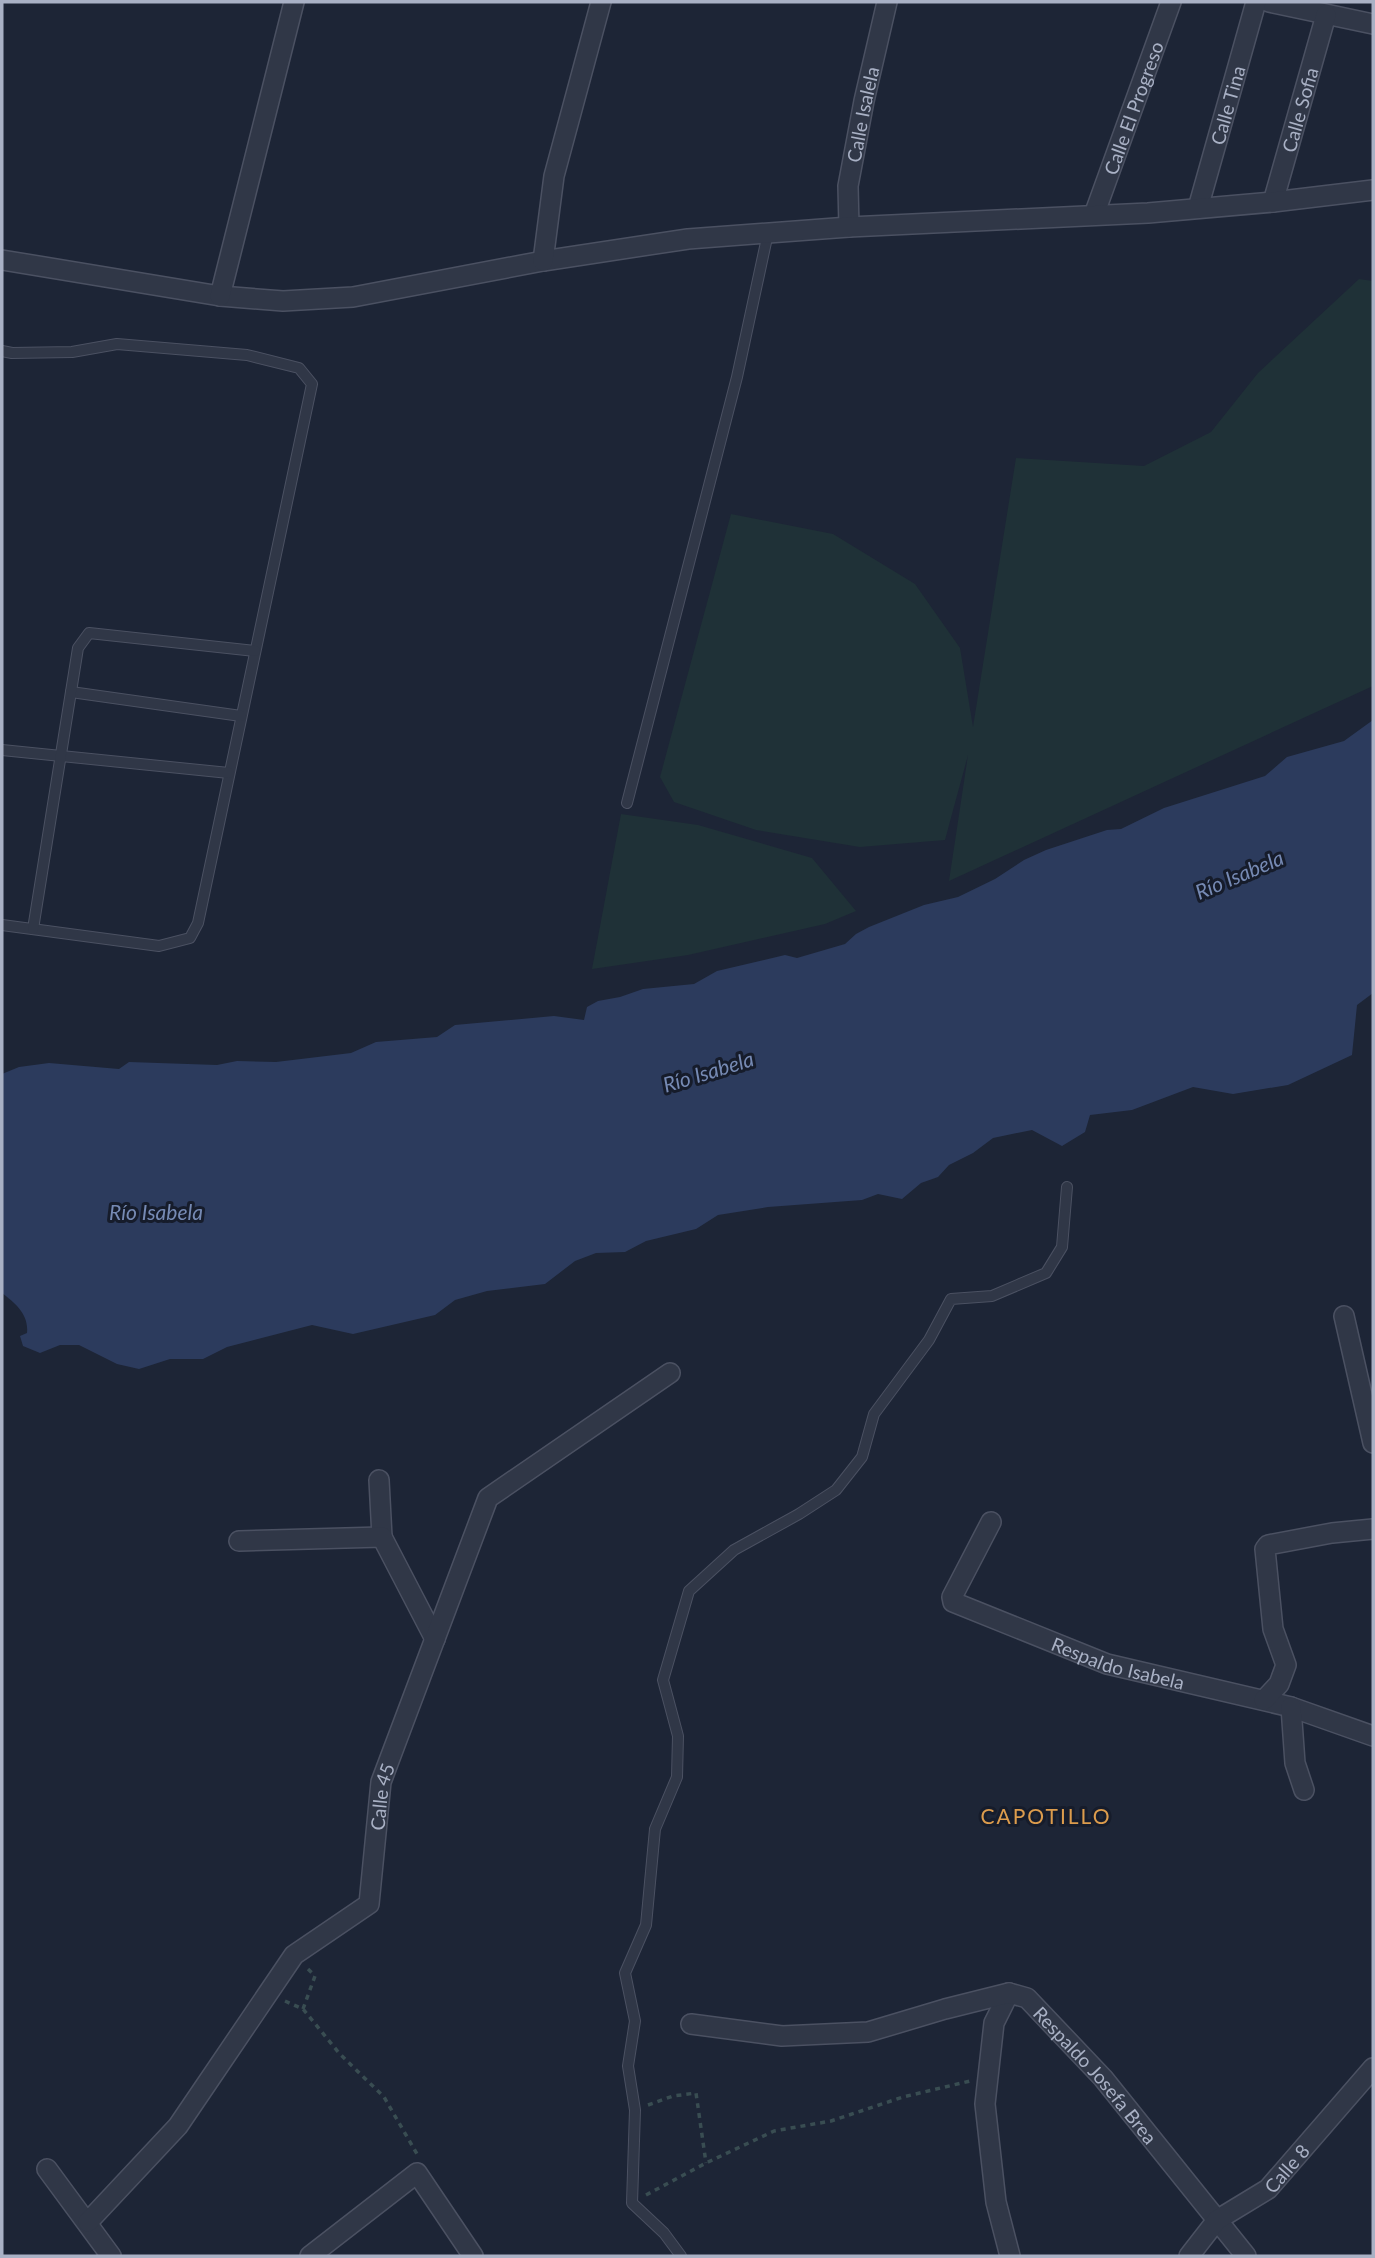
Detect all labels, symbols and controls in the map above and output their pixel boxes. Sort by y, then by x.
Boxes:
street label: Calle El Progreso [1098,38,1167,178]
street label: Calle Tina [1205,63,1249,147]
street label: Calle Isalela [841,64,883,164]
street label: Calle Sofia [1276,65,1322,155]
water label: Río Isabela [1191,844,1287,904]
water label: Río Isabela [660,1045,756,1097]
water label: Río Isabela [109,1199,203,1224]
street label: Respaldo Isabela [1048,1631,1187,1693]
street label: Calle 45 [365,1760,399,1831]
district label: CAPOTILLO [981,1803,1111,1828]
street label: Respaldo Josefa Brea [1029,2001,1162,2148]
street label: Calle 8 [1259,2139,1314,2197]

